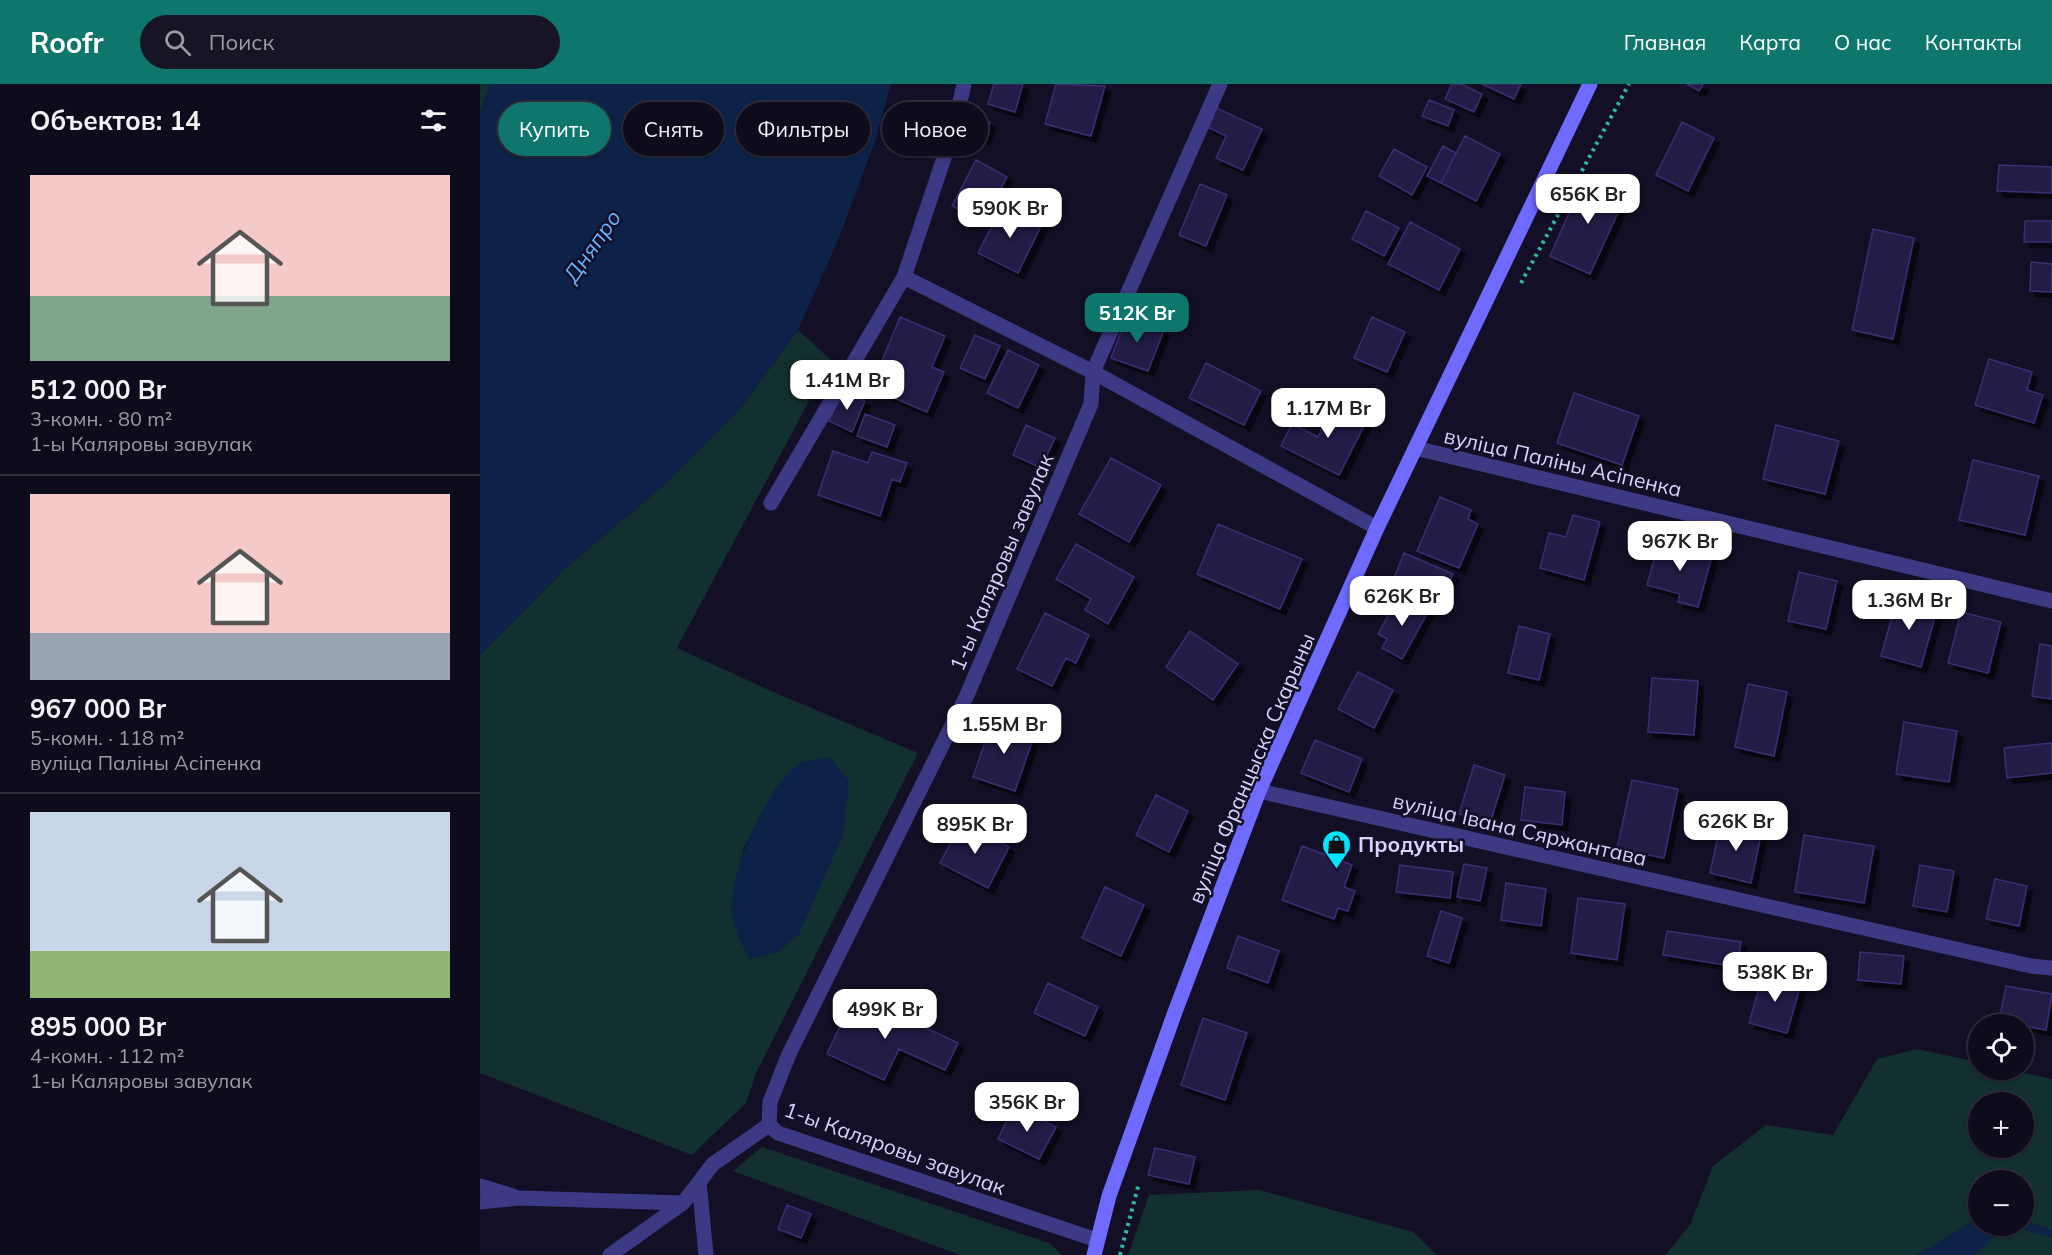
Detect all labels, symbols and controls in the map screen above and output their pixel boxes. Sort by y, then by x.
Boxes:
search box [140,15,560,69]
text: Roofr [30,25,104,60]
icon: search [161,26,194,59]
text: Поиск [209,28,274,56]
text: Главная [1624,29,1706,55]
text: Карта [1739,29,1801,55]
text: О нас [1834,29,1892,55]
text: Контакты [1925,29,2022,55]
chip: Купить [498,102,611,156]
chip: Снять [623,102,724,156]
chip: Фильтры [736,102,870,156]
chip: Новое [882,102,988,156]
text: Объектов: 14 [30,104,201,137]
icon: filters [417,104,450,137]
pin: 656K Br [1533,174,1643,225]
text: 656K Br [1550,181,1626,206]
pin: 590K Br [955,188,1065,239]
text: 590K Br [972,195,1048,220]
water label: Дняпро [556,204,627,289]
icon: home [186,214,294,322]
pin: 512K Br [1082,293,1192,344]
text: 512K Br [1099,300,1175,325]
pin: 1.41M Br [785,360,909,411]
text: 1.41M Br [804,367,890,392]
text: 512 000 Br [30,373,166,406]
pin: 1.17M Br [1266,388,1390,439]
text: 1.17M Br [1285,395,1371,420]
text: 3-комн. · 80 m² [30,406,172,431]
street label: вуліца Паліны Асіпенка [1442,422,1684,502]
text: 1-ы Каляровы завулак [30,431,252,456]
street label: 1-ы Каляровы завулак [943,449,1059,674]
pin: 967K Br [1625,521,1735,572]
text: 967K Br [1642,528,1718,553]
icon: home [186,533,294,641]
pin: 626K Br [1347,576,1457,627]
pin: 1.36M Br [1847,580,1971,631]
text: 626K Br [1364,583,1440,608]
text: 1.36M Br [1866,587,1952,612]
street label: вуліца Францыска Скарыны [1182,629,1320,907]
text: 967 000 Br [30,692,166,725]
pin: 1.55M Br [942,704,1066,755]
text: 1.55M Br [961,711,1047,736]
text: 5-комн. · 118 m² [30,725,184,750]
text: вуліца Паліны Асіпенка [30,750,262,775]
street label: вуліца Івана Сяржантава [1390,787,1650,871]
pin: 626K Br [1681,801,1791,852]
pin: 895K Br [920,804,1030,855]
text: 626K Br [1698,808,1774,833]
text: 895K Br [937,811,1013,836]
shop icon: Продукты [1321,828,1353,870]
place label: Продукты [1358,831,1464,857]
icon: home [186,851,294,959]
pin: 538K Br [1720,952,1830,1003]
text: 538K Br [1737,959,1813,984]
pin: 499K Br [830,989,940,1040]
text: 499K Br [847,996,923,1021]
text: 895 000 Br [30,1010,166,1043]
map controls [1968,1014,2034,1236]
button: locate [1968,1014,2034,1080]
text: 4-комн. · 112 m² [30,1043,184,1068]
text: 1-ы Каляровы завулак [30,1068,252,1093]
pin: 356K Br [972,1082,1082,1133]
text: 356K Br [989,1089,1065,1114]
button: + [1968,1092,2034,1158]
street label: 1-ы Каляровы завулак [781,1096,1010,1200]
button: − [1968,1170,2034,1236]

